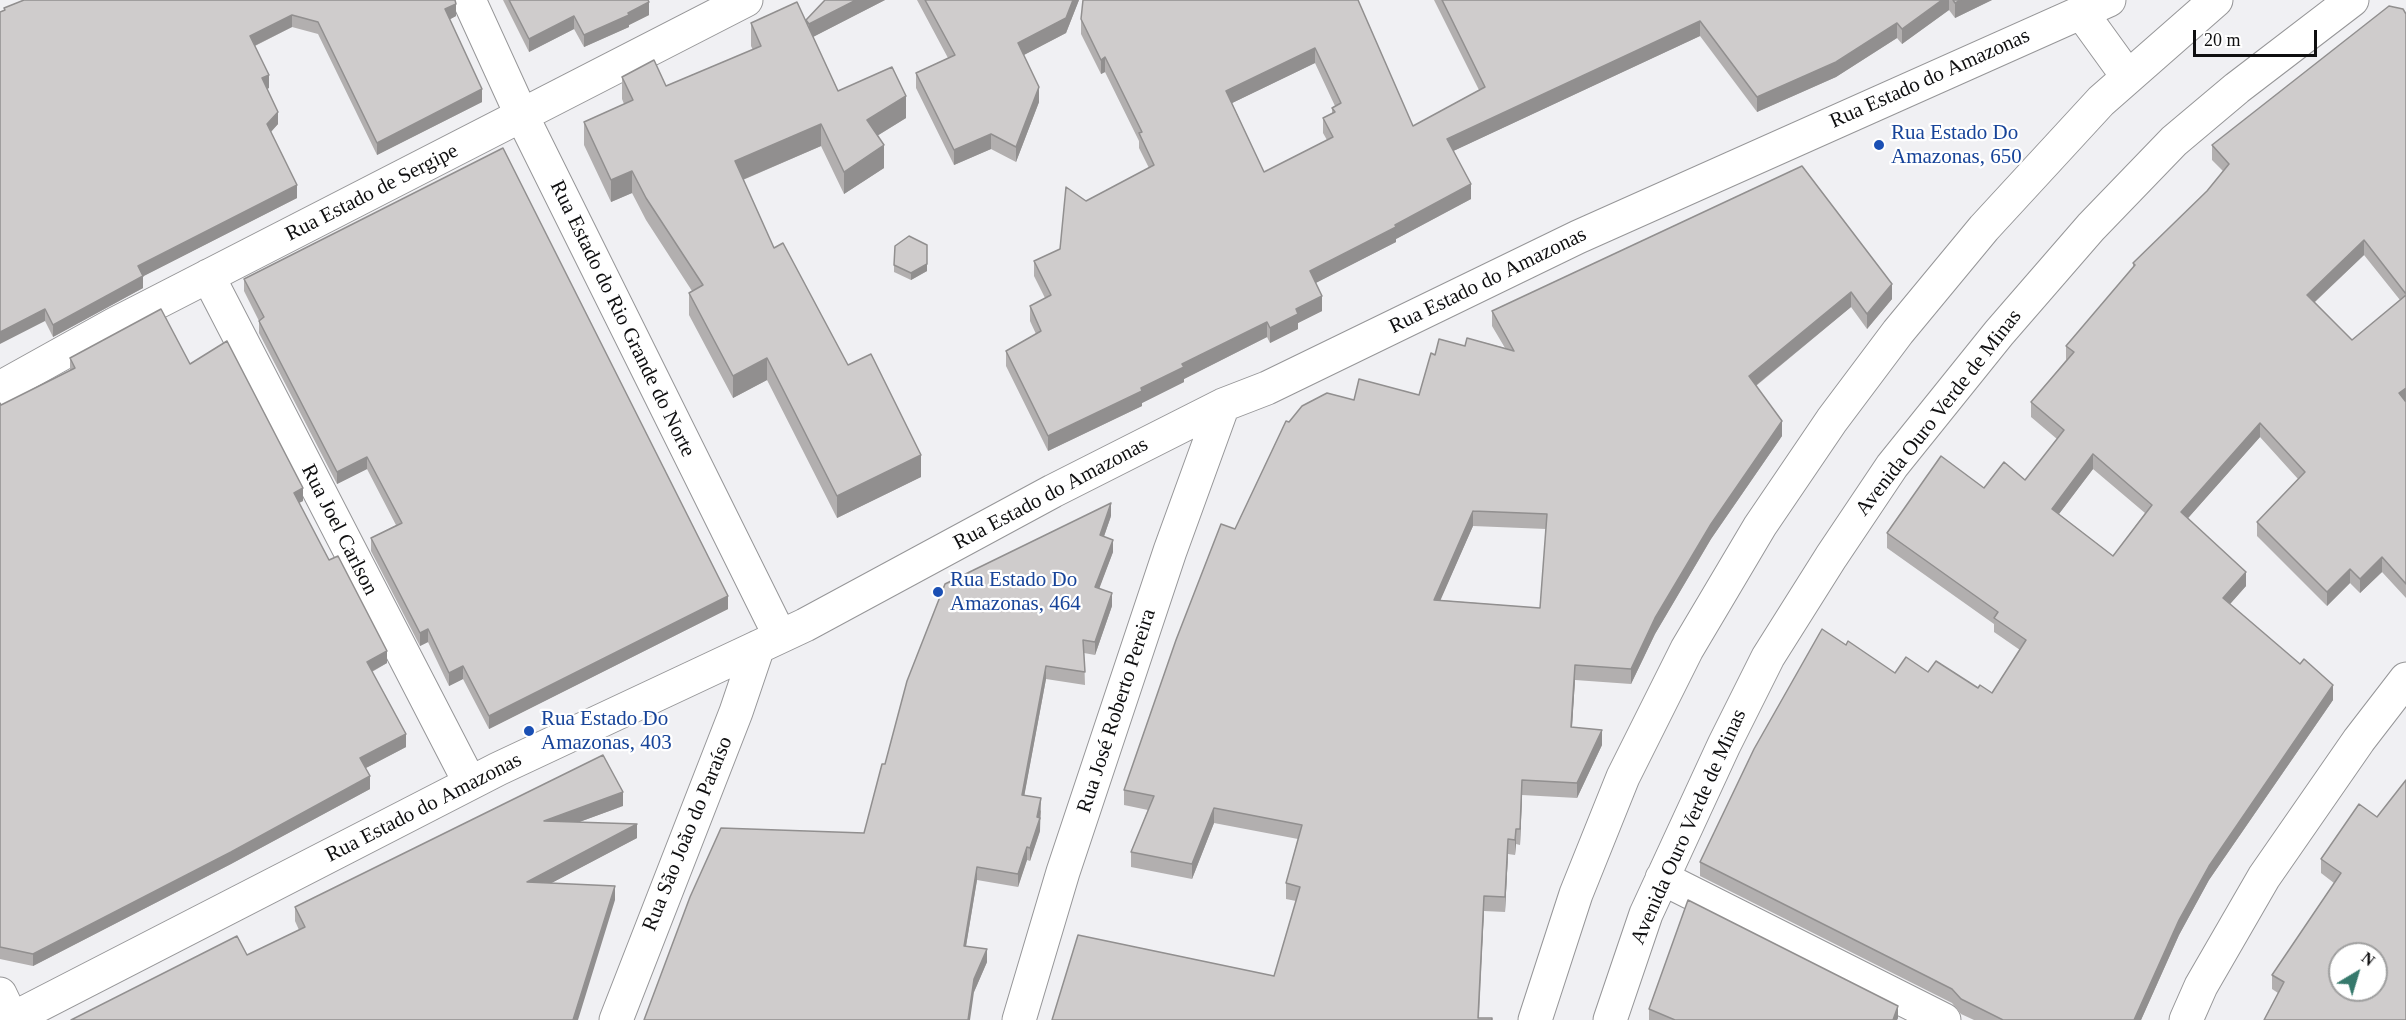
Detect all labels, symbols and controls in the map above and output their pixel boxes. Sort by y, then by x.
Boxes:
scale bar [2196,18,2320,56]
street label: Rua Estado do Amazonas [1826,23,2034,135]
text: 20 m [2204,30,2241,50]
place label: Rua Estado Do Amazonas, 650 [1891,120,2022,170]
marker: Rua Estado Do Amazonas, 650 [1872,138,1886,152]
street label: Rua Estado de Sergipe [281,139,463,247]
street label: Rua Estado do Rio Grande do Norte [544,177,700,461]
street label: Rua Estado do Amazonas [1385,222,1591,340]
street label: Avenida Ouro Verde de Minas [1851,305,2027,521]
street label: Rua Estado do Amazonas [950,432,1152,556]
street label: Rua Joel Carlson [295,460,383,600]
place label: Rua Estado Do Amazonas, 464 [950,567,1081,617]
marker: Rua Estado Do Amazonas, 464 [931,585,945,599]
street label: Rua José Roberto Pereira [1072,606,1162,816]
street label: Avenida Ouro Verde de Minas [1626,705,1752,949]
place label: Rua Estado Do Amazonas, 403 [541,706,672,756]
marker: Rua Estado Do Amazonas, 403 [522,724,536,738]
street label: Rua São João do Paraíso [637,733,739,935]
street label: Rua Estado do Amazonas [322,748,526,868]
north arrow [2328,942,2388,1002]
text: N [2358,949,2378,969]

